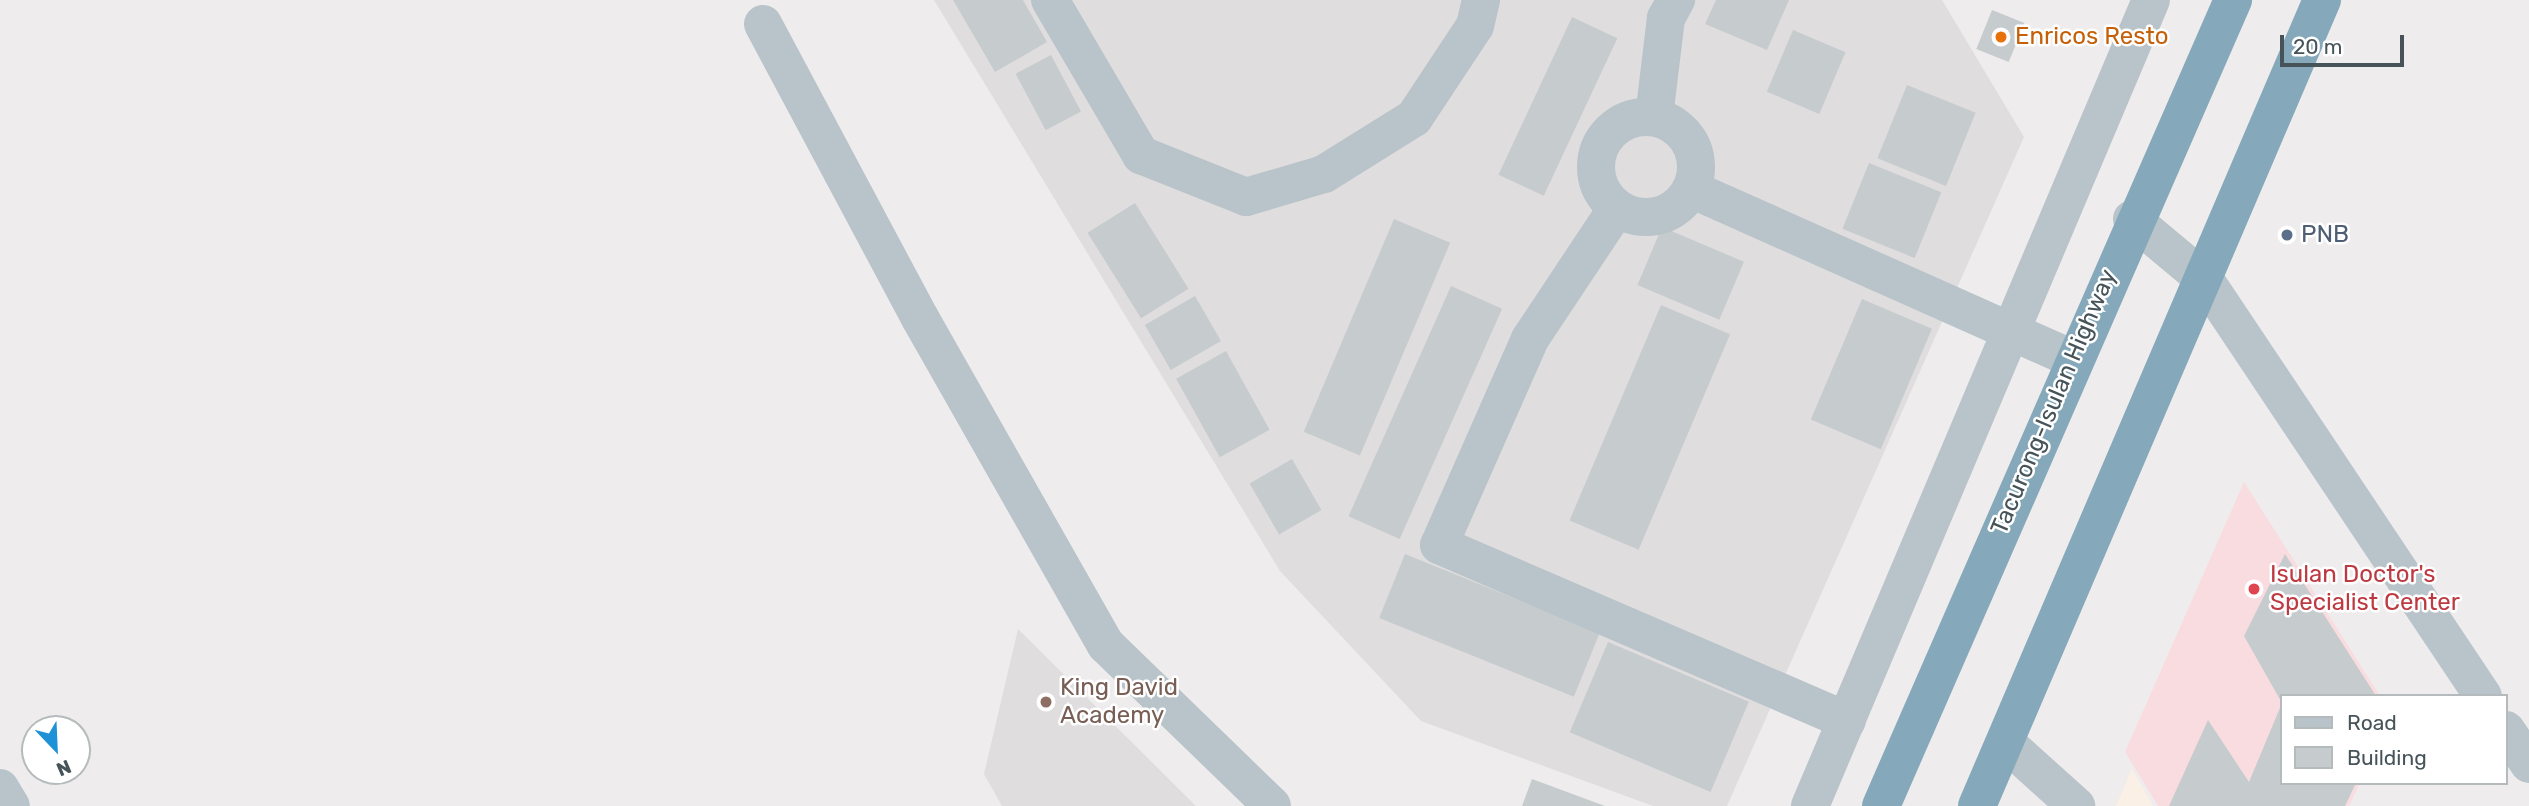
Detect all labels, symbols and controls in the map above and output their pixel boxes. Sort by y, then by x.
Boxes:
scale bar [2284,21,2408,65]
place label: Enricos Resto [2015,23,2169,51]
marker: Enricos Resto [1993,29,2009,45]
text: 20 m [2293,34,2342,59]
place label: PNB [2301,221,2349,249]
marker: PNB [2279,227,2295,243]
street label: Tacurong-Isulan Highway [1985,265,2123,539]
place label: Isulan Doctor's Specialist Center [2270,561,2460,617]
marker: Isulan Doctor's Specialist Center [2244,579,2264,599]
place label: King David Academy [1060,674,1178,730]
marker: King David Academy [1038,694,1054,710]
legend [2280,694,2508,785]
text: Road [2347,710,2397,735]
north arrow [21,715,91,785]
text: Building [2347,745,2427,770]
text: N [53,755,74,781]

